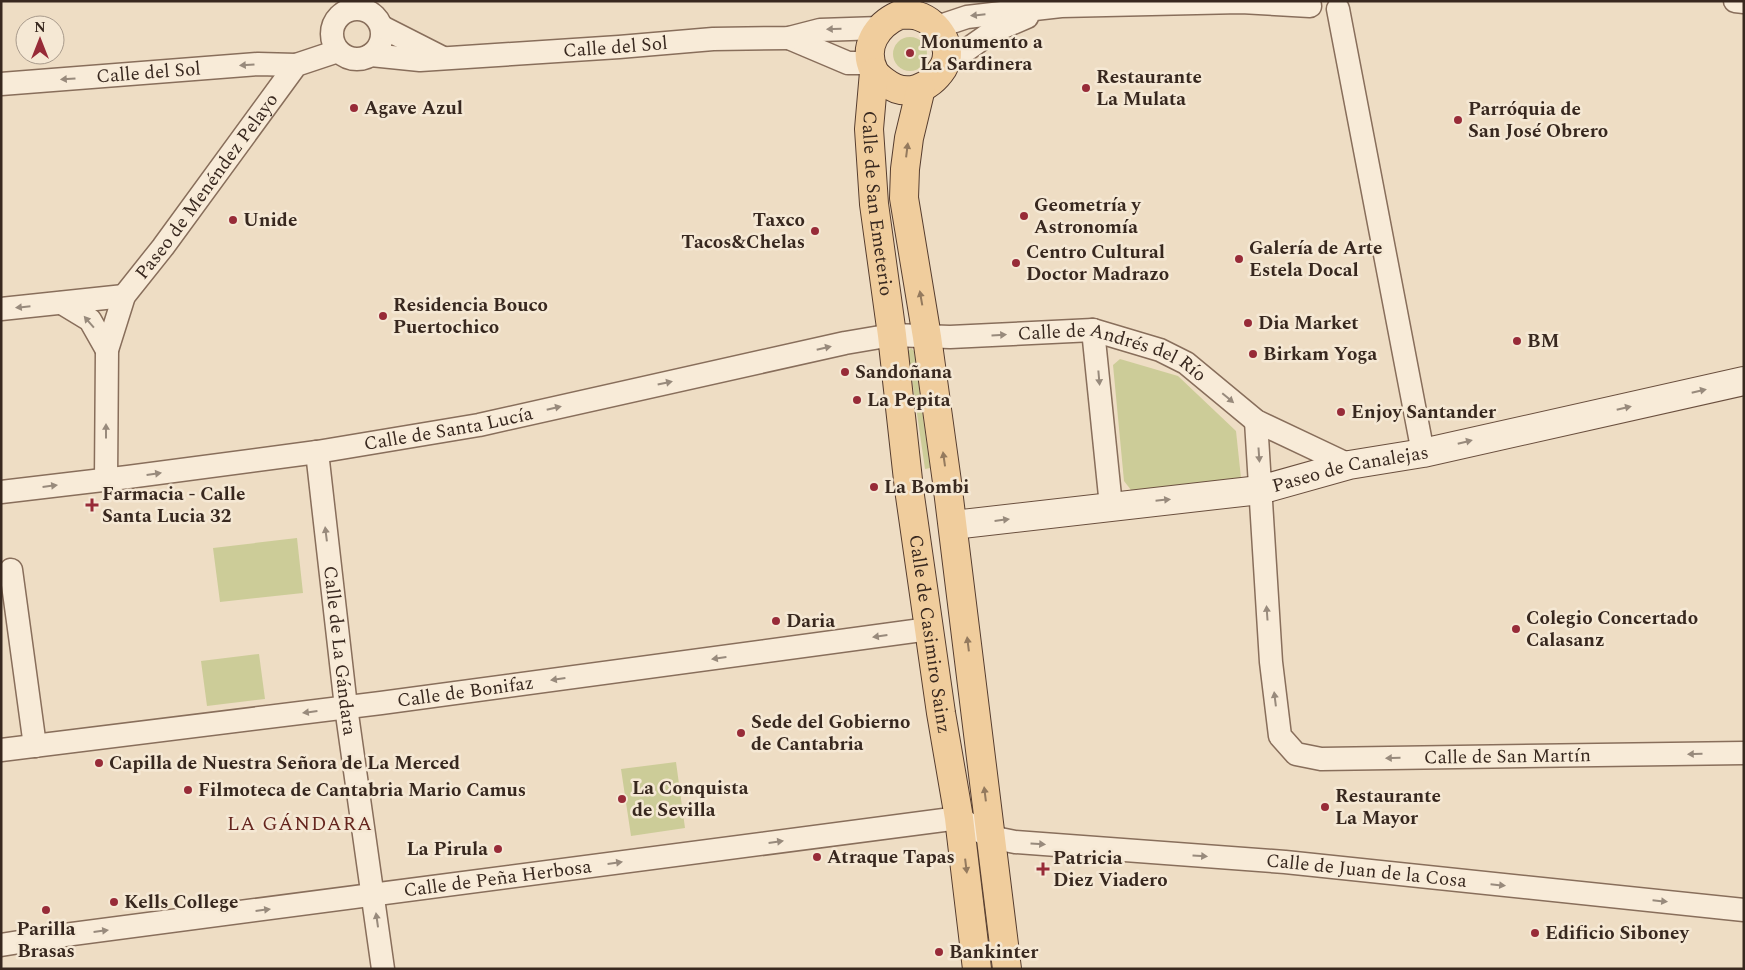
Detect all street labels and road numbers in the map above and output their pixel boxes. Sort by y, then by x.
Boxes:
street label: Calle del Sol [562,28,669,65]
street label: Calle del Sol [95,54,202,91]
street label: Paseo de Menéndez Pelayo [128,87,285,286]
street label: Calle de San Emeterio [854,110,901,298]
street label: Calle de Andrés del Río [1017,315,1213,389]
street label: Calle de Santa Lucía [362,399,536,458]
street label: Paseo de Canalejas [1269,438,1431,500]
street label: Calle de Casimiro Sainz [901,533,959,736]
street label: Calle de La Gándara [316,564,364,738]
street label: Calle de Bonifaz [395,668,535,715]
street label: Calle de San Martín [1424,741,1591,772]
street label: Calle de Juan de la Cosa [1265,846,1469,896]
street label: Calle de Peña Herbosa [402,852,594,905]

